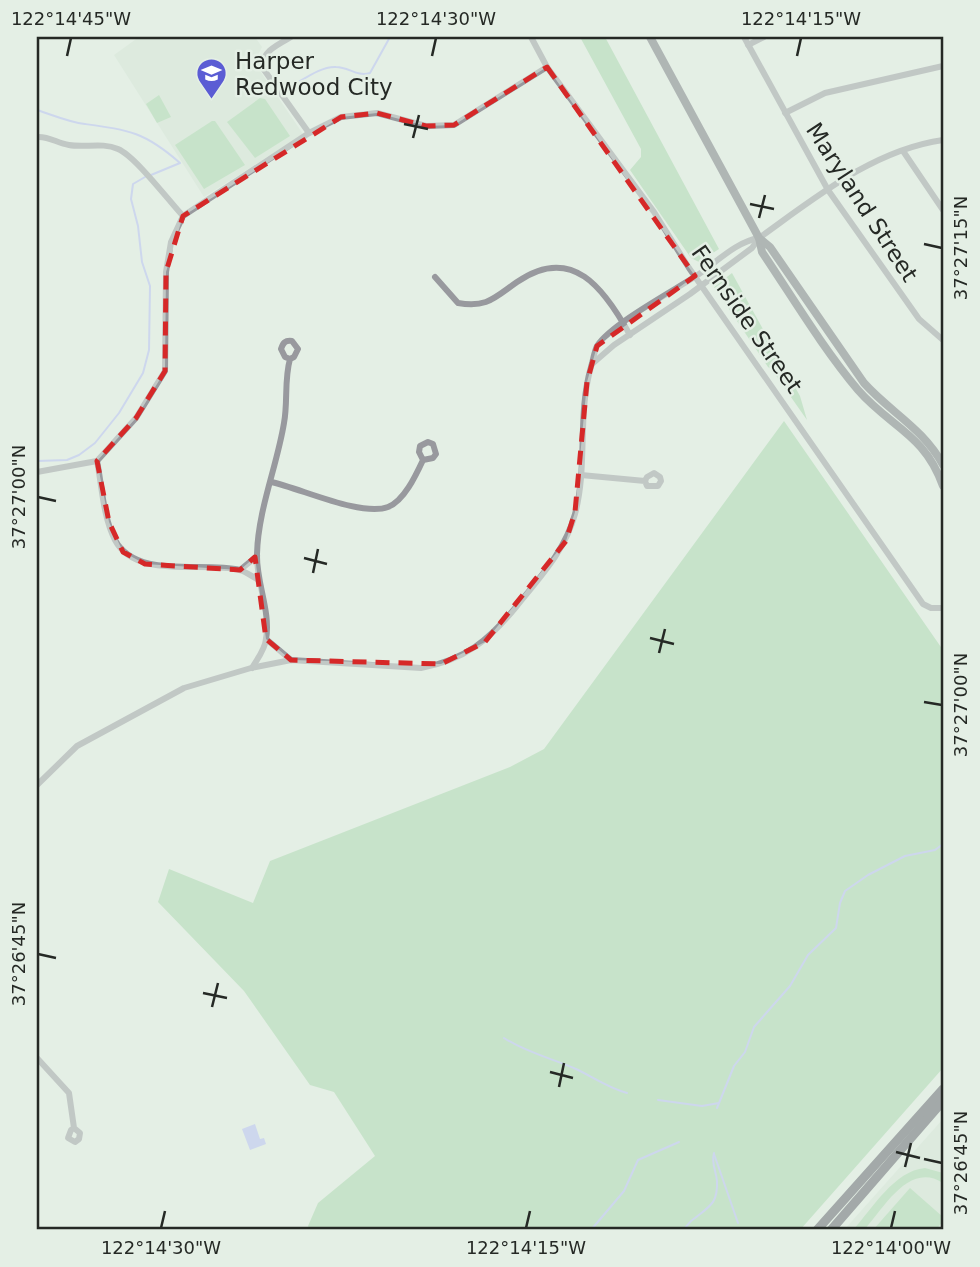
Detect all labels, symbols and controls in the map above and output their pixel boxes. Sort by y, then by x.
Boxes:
text: 122°14'45"W [11,8,131,29]
text: 122°14'30"W [376,8,496,29]
text: 122°14'15"W [741,8,861,29]
place label: Harper Redwood City [235,48,393,100]
school or university icon: Harper Redwood City [195,57,229,101]
street label: Maryland Street [801,118,923,286]
text: 37°27'15"N [950,196,971,300]
street label: Fernside Street [686,240,808,398]
text: 37°27'00"N [8,445,29,549]
text: 37°27'00"N [950,653,971,757]
text: 37°26'45"N [8,902,29,1006]
text: 37°26'45"N [950,1111,971,1215]
text: 122°14'30"W [101,1237,221,1258]
text: 122°14'15"W [466,1237,586,1258]
text: 122°14'00"W [831,1237,951,1258]

